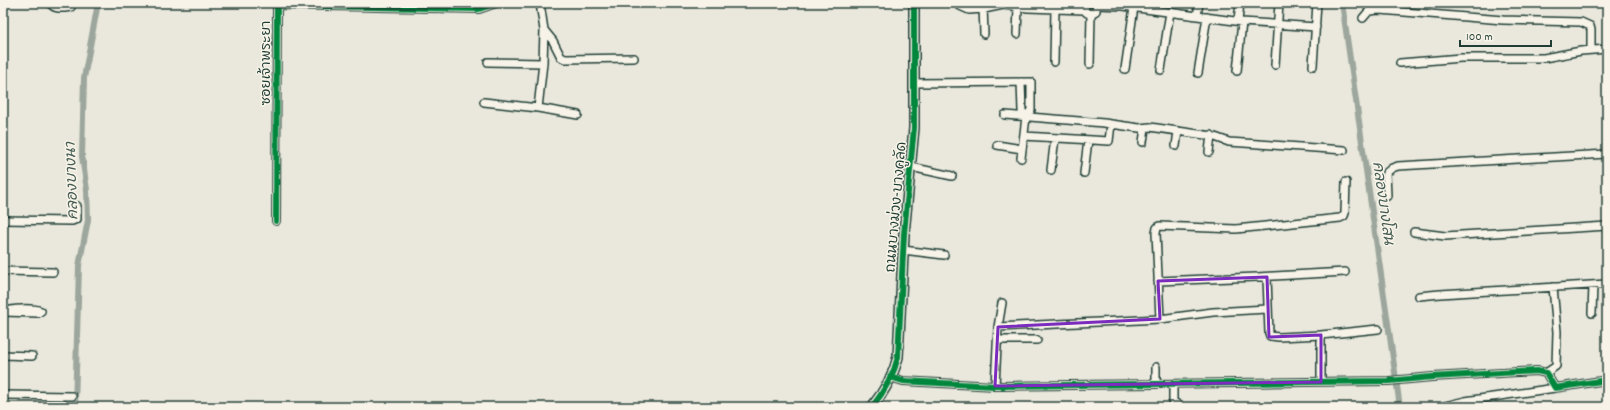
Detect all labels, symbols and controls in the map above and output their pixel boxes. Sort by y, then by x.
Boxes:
street label: ซอยเจ้าพระยา [257,21,277,105]
scale bar [1460,22,1551,48]
text: 100 m [1466,29,1493,46]
water label: คลองบางนา [61,140,85,220]
street label: ถนนบางม่วง-บางคูลัด [881,141,913,273]
water label: คลองบางโสน [1365,160,1400,247]

